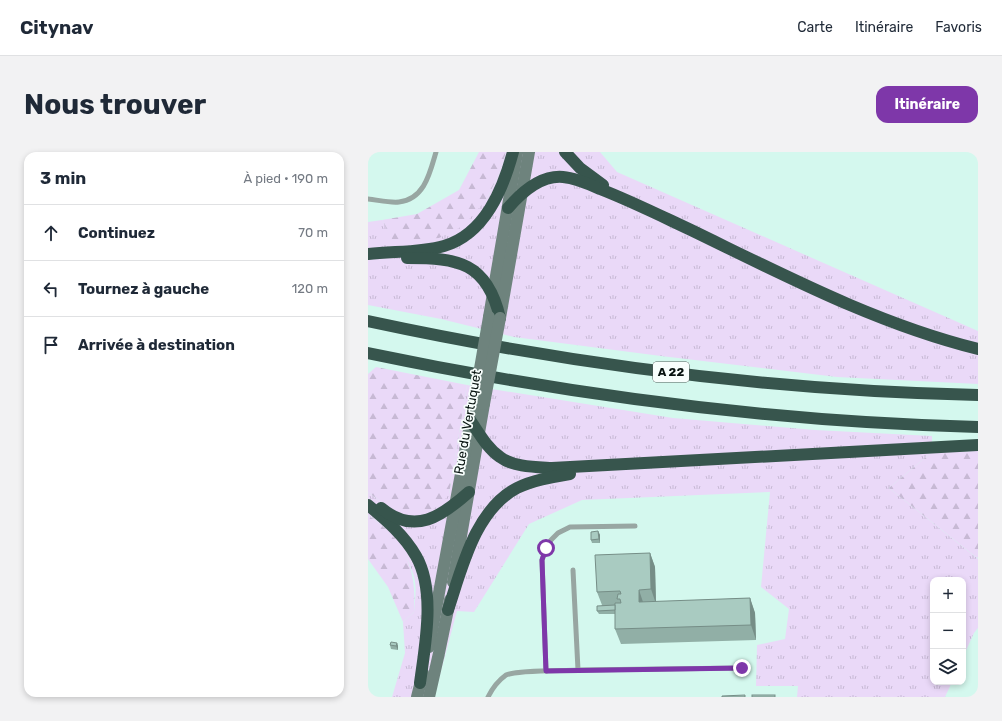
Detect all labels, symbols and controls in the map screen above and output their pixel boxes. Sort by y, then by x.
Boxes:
text: Citynav [20,16,93,39]
text: Carte [797,19,833,36]
text: Itinéraire [855,19,913,36]
text: Favoris [935,19,982,36]
button: Itinéraire [876,86,978,123]
text: Nous trouver [24,88,206,121]
text: 3 min [40,168,86,188]
text: À pied · 190 m [244,171,328,186]
icon: ahead [40,222,62,244]
text: Continuez [78,224,155,242]
text: 70 m [298,225,328,240]
icon: left [40,278,62,300]
text: Tournez à gauche [78,280,209,298]
text: 120 m [292,281,328,296]
icon: arrive [40,334,62,356]
text: Arrivée à destination [78,336,235,354]
road number: A 22 [653,362,689,382]
street label: Rue du Vertuquet [451,369,484,476]
route start [537,539,555,557]
map controls [930,577,966,685]
button: + [930,577,966,613]
button: − [930,613,966,649]
button: layers [930,649,966,685]
route end [733,659,751,677]

